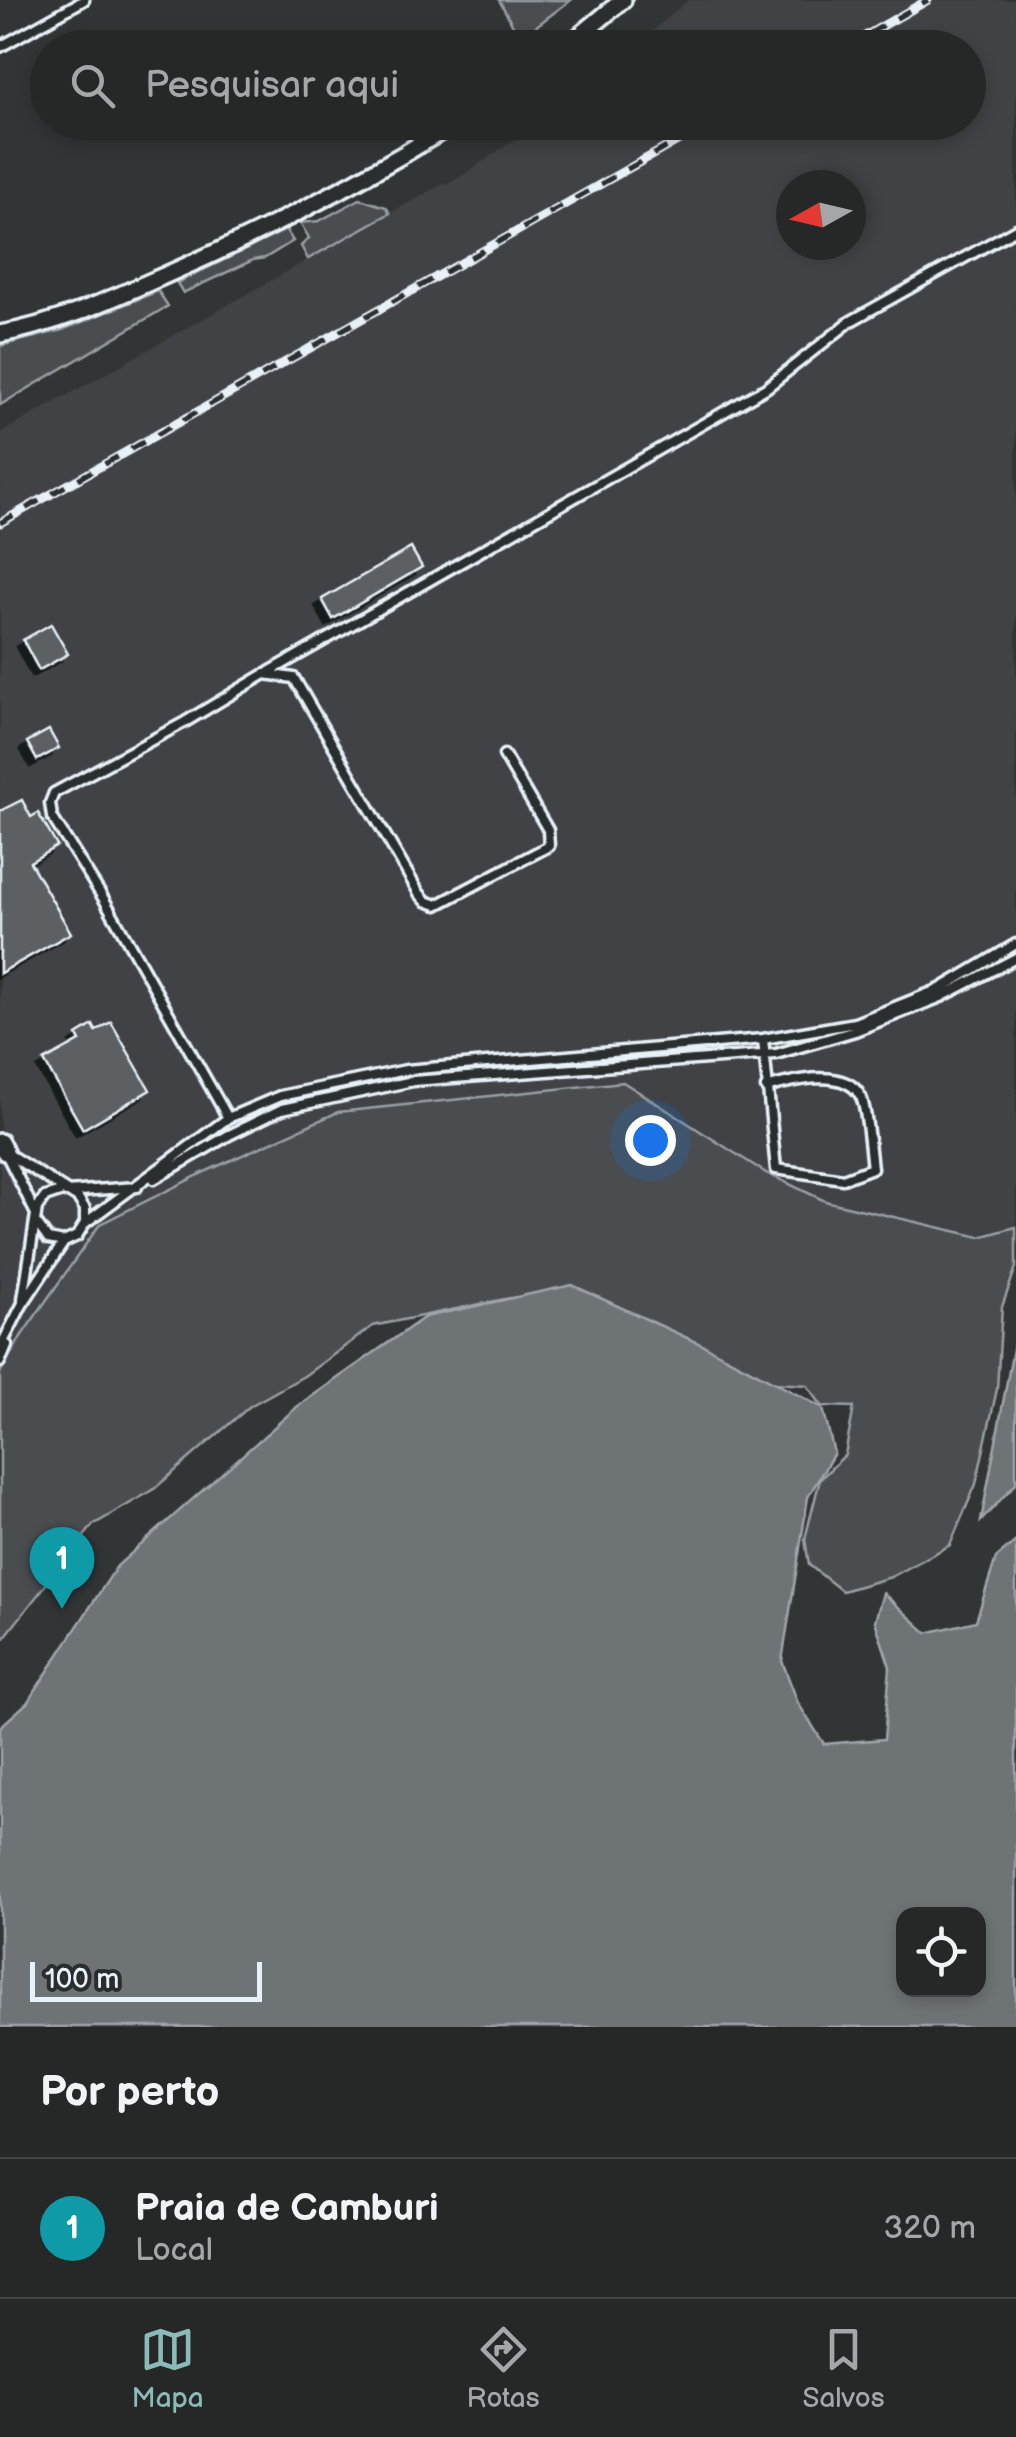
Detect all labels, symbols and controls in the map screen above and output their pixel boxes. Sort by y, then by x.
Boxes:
search box [30,30,986,140]
icon: search [65,58,120,113]
text: Pesquisar aqui [145,63,399,108]
north arrow [776,170,866,260]
your location [625,1115,676,1166]
pin: 1 [30,1526,94,1609]
map controls [896,1907,986,1997]
button: locate [896,1907,986,1997]
scale bar [30,1957,262,2002]
text: 100 m [45,1963,119,1996]
text: Por perto [40,2067,219,2118]
text: Praia de Camburi [135,2186,439,2231]
text: 1 [66,2209,79,2248]
text: 320 m [884,2209,976,2248]
text: Local [135,2231,213,2270]
tab: Mapa [132,2322,204,2415]
tab: Rotas [467,2322,540,2415]
tab: Salvos [803,2322,885,2415]

